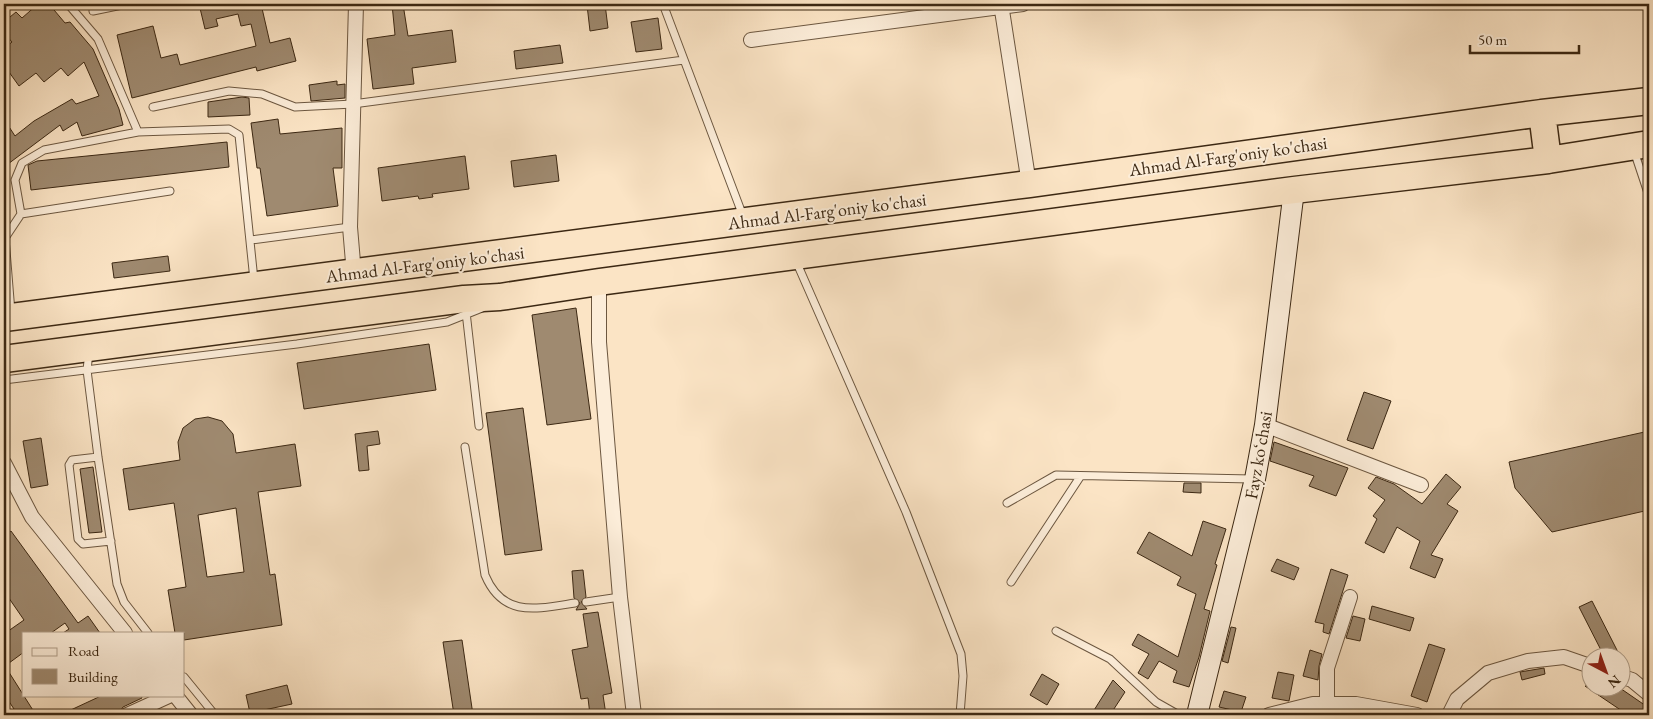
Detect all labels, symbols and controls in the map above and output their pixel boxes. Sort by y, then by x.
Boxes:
scale bar [1470,22,1579,54]
text: 50 m [1478,30,1507,49]
street label: Ahmad Al-Farg'oniy ko'chasi [1126,131,1329,181]
street label: Ahmad Al-Farg'oniy ko'chasi [725,187,928,235]
street label: Ahmad Al-Farg'oniy ko'chasi [323,240,526,288]
street label: Fayz koʻchasi [1239,409,1277,501]
legend [22,632,185,696]
text: Road [68,641,100,660]
north arrow [1580,646,1630,696]
text: Building [68,667,118,686]
text: N [1604,671,1625,693]

